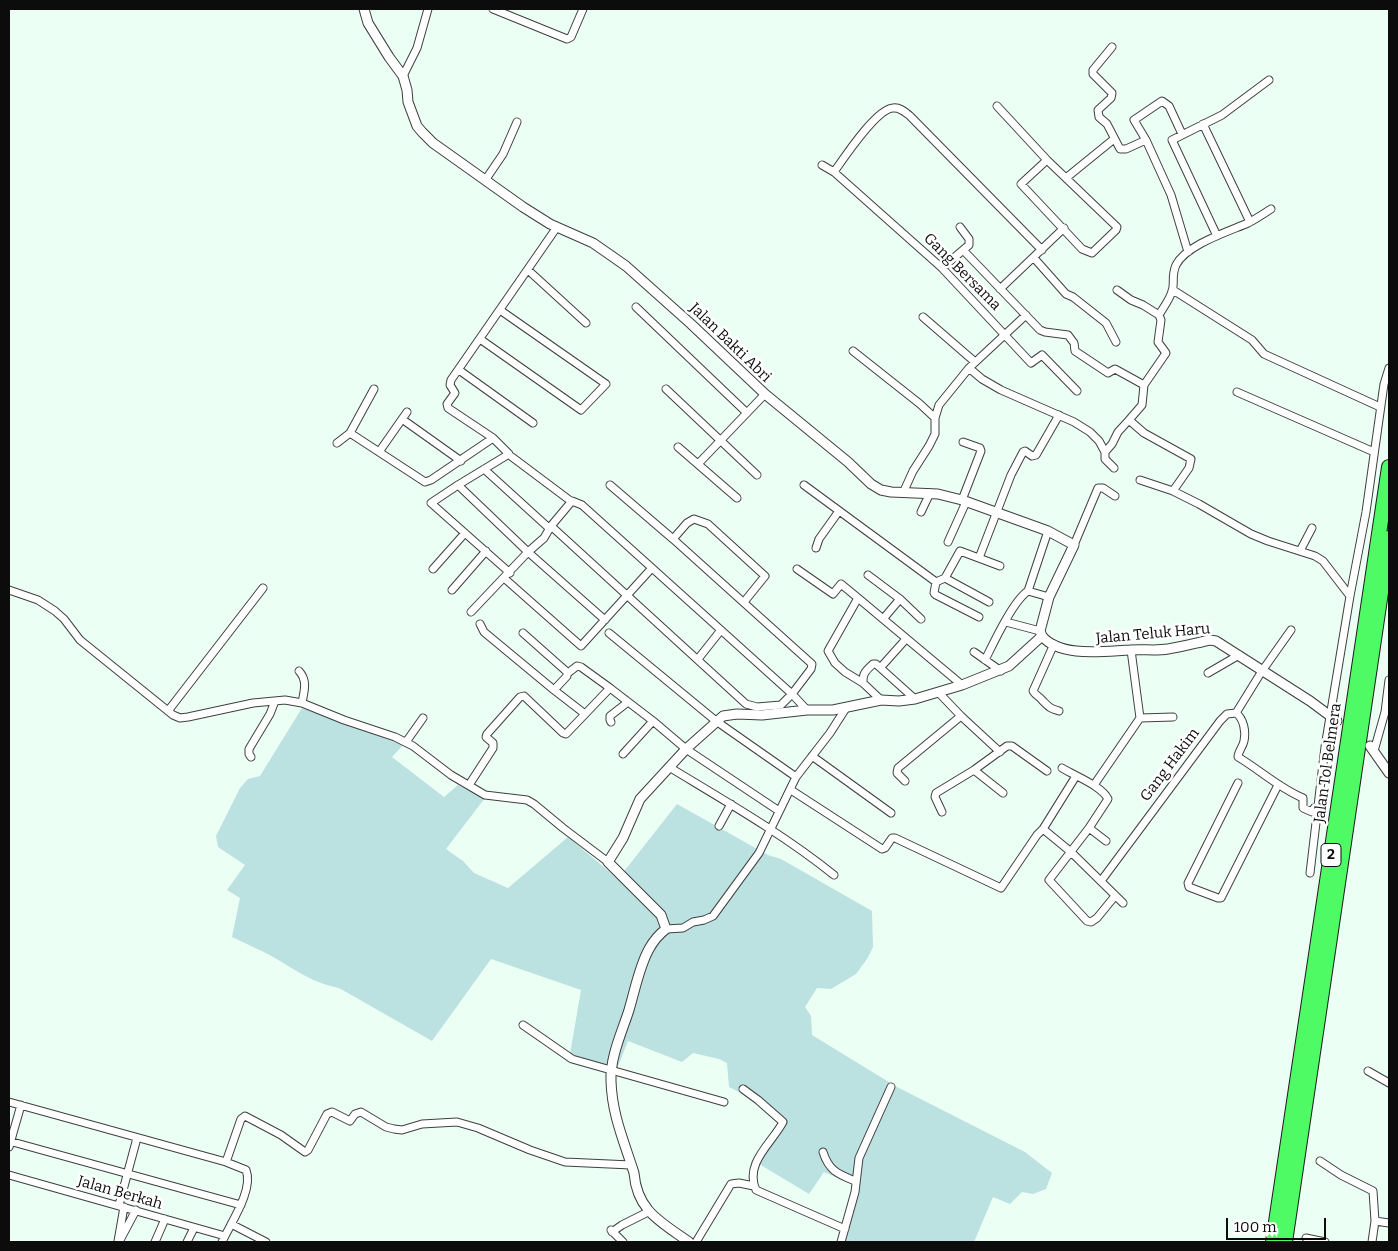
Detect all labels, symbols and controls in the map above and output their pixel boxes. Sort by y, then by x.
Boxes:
street label: Gang Bersama [920,230,1004,314]
street label: Jalan Bakti Abri [685,300,775,386]
street label: Jalan Teluk Haru [1095,620,1211,648]
street label: Jalan Tol Belmera [1311,702,1345,824]
street label: Gang Hakim [1137,725,1203,805]
road number: 2 [1321,844,1341,866]
street label: Jalan Berkah [76,1172,164,1214]
scale bar [1228,1208,1328,1240]
text: 100 m [1234,1218,1277,1236]

